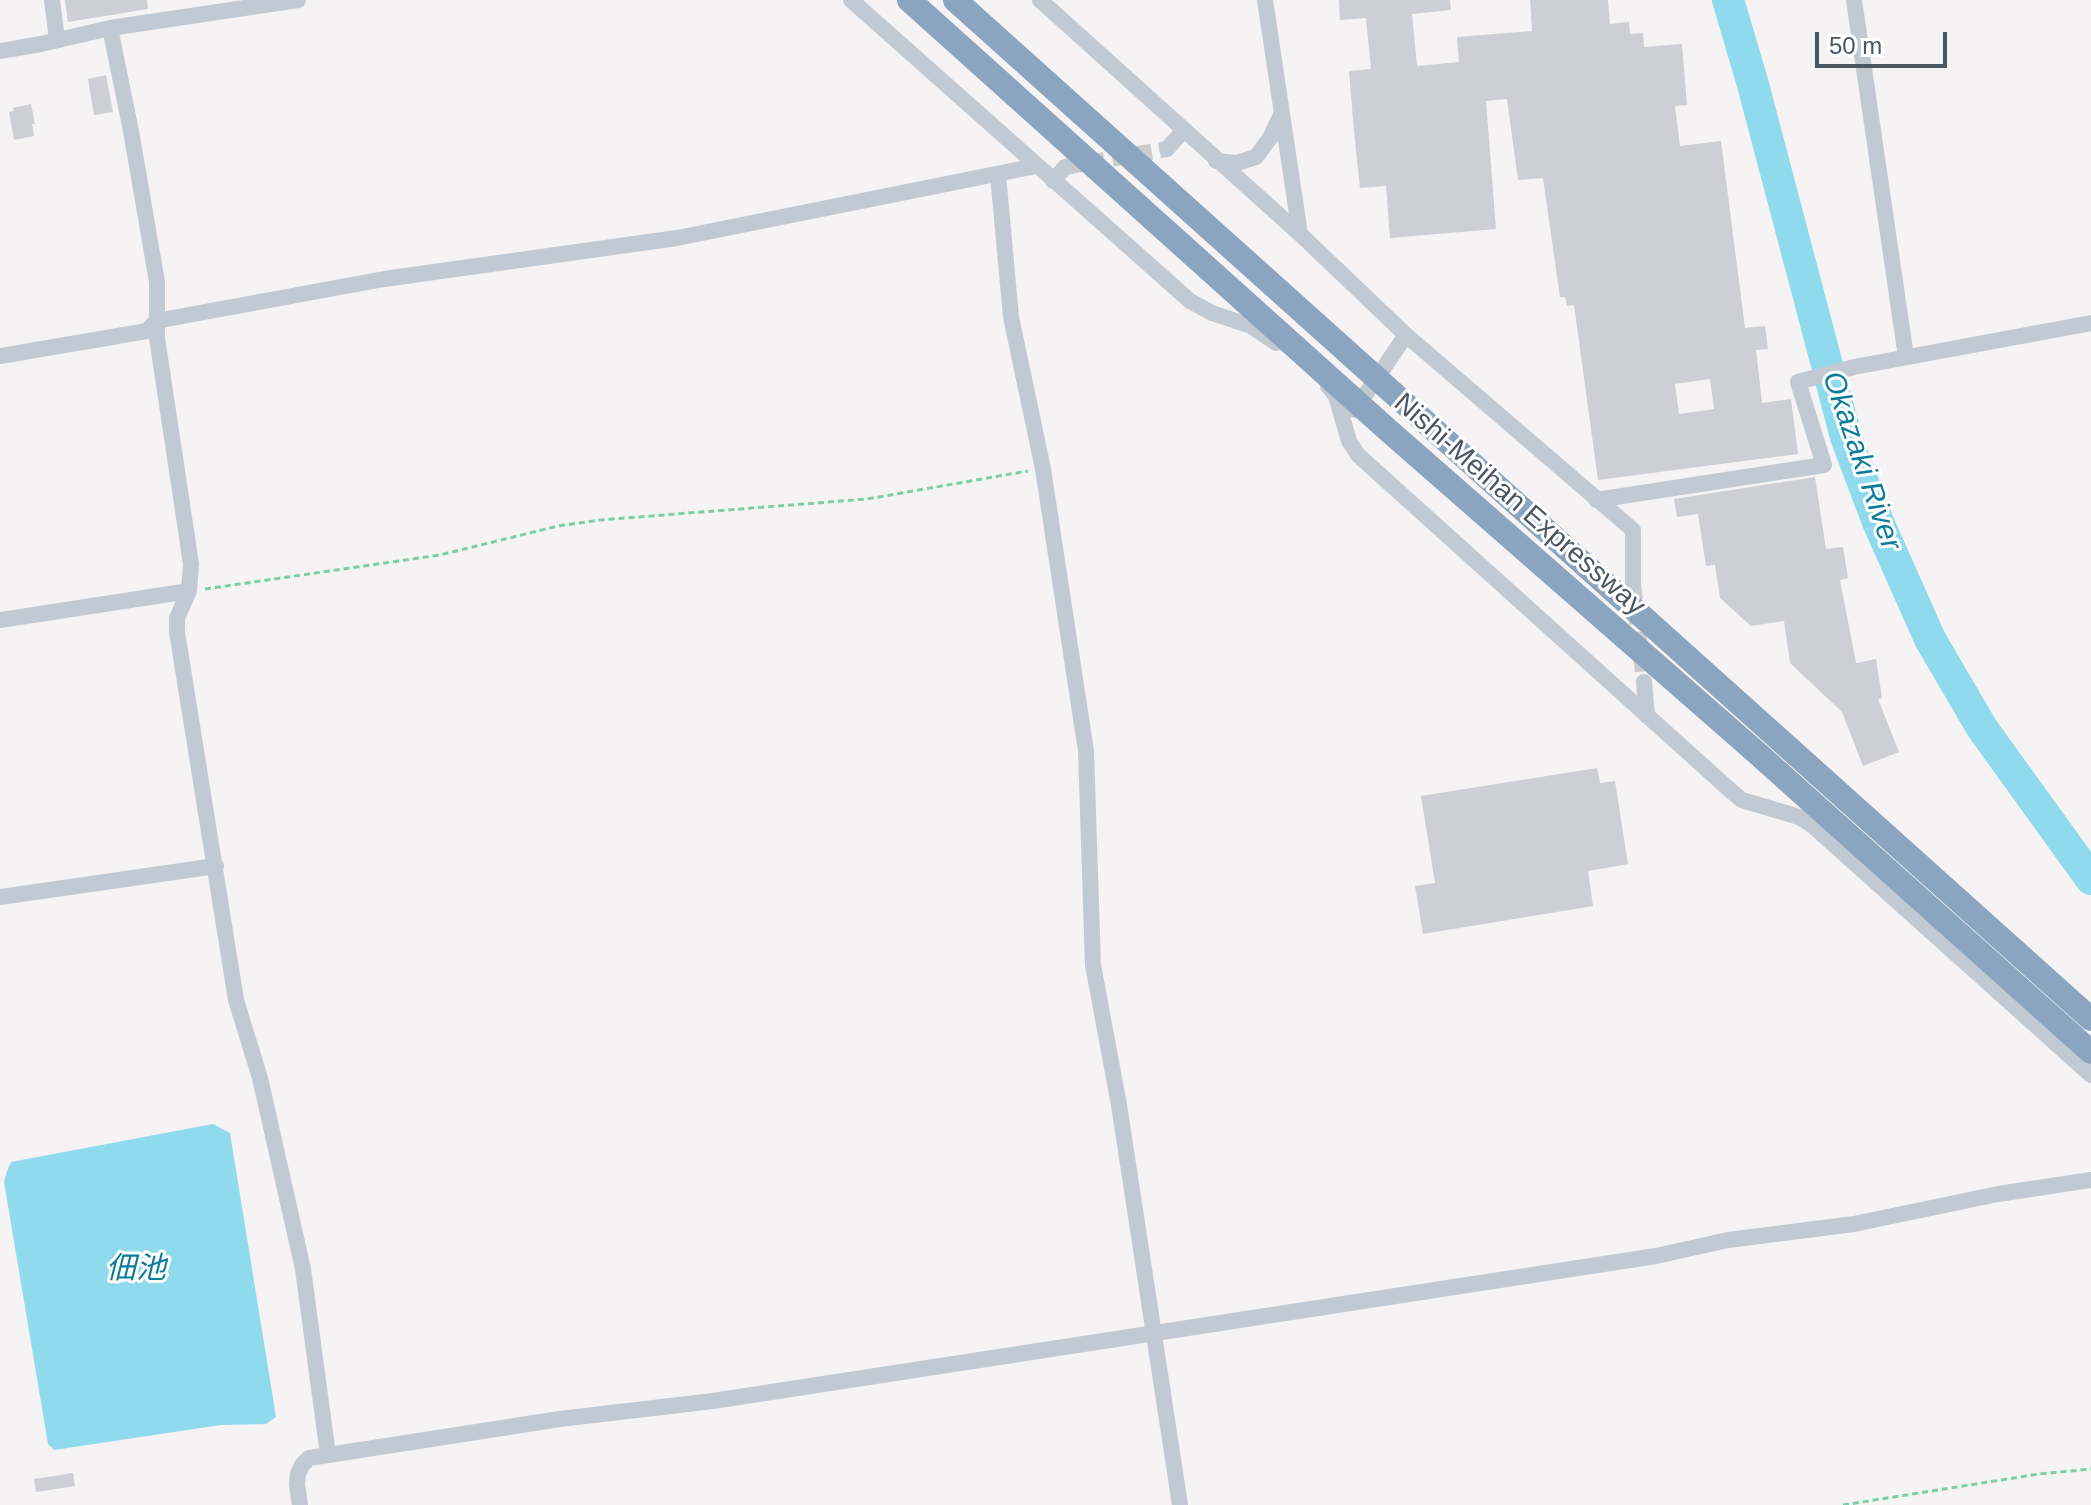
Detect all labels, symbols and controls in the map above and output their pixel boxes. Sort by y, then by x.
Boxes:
scale bar [1819,16,1951,66]
text: 50 m [1829,32,1882,59]
water label: Okazaki River [1814,367,1908,555]
street label: Nishi-Meihan Expressway [1386,387,1652,623]
water label: 佃池 [106,1252,166,1288]

